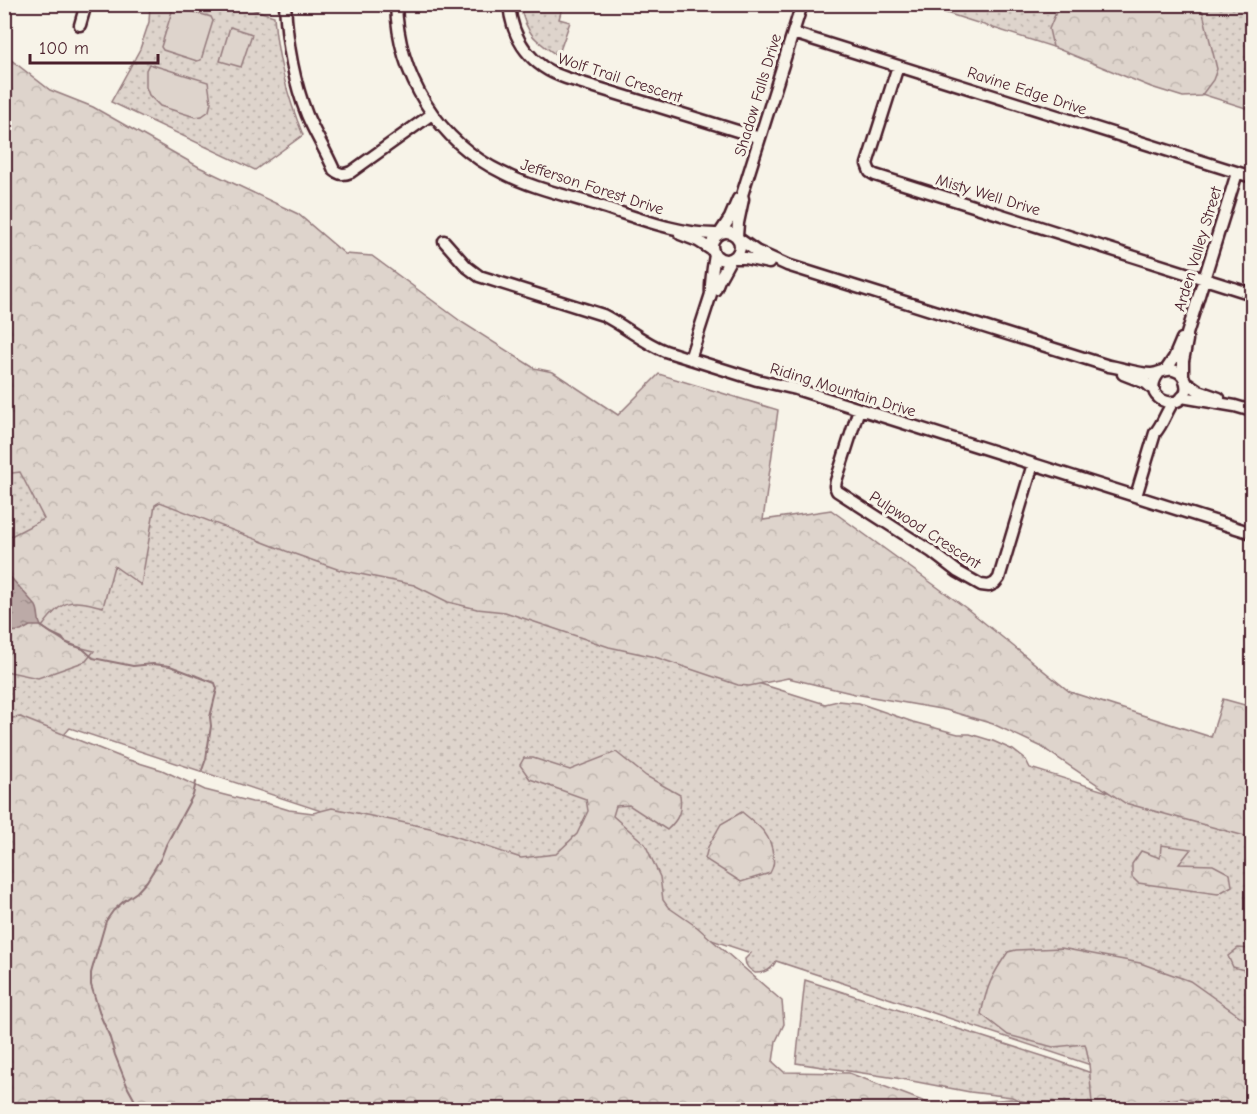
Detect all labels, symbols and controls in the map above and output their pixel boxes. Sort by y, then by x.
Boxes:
scale bar [30,27,158,65]
street label: Shadow Falls Drive [731,31,785,159]
text: 100 m [39,38,89,59]
street label: Wolf Trail Crescent [555,49,685,107]
street label: Ravine Edge Drive [965,63,1089,119]
street label: Jefferson Forest Drive [518,155,666,219]
street label: Misty Well Drive [934,171,1042,219]
street label: Arden Valley Street [1170,184,1226,313]
street label: Riding Mountain Drive [768,359,918,421]
street label: Pulpwood Crescent [866,487,984,573]

